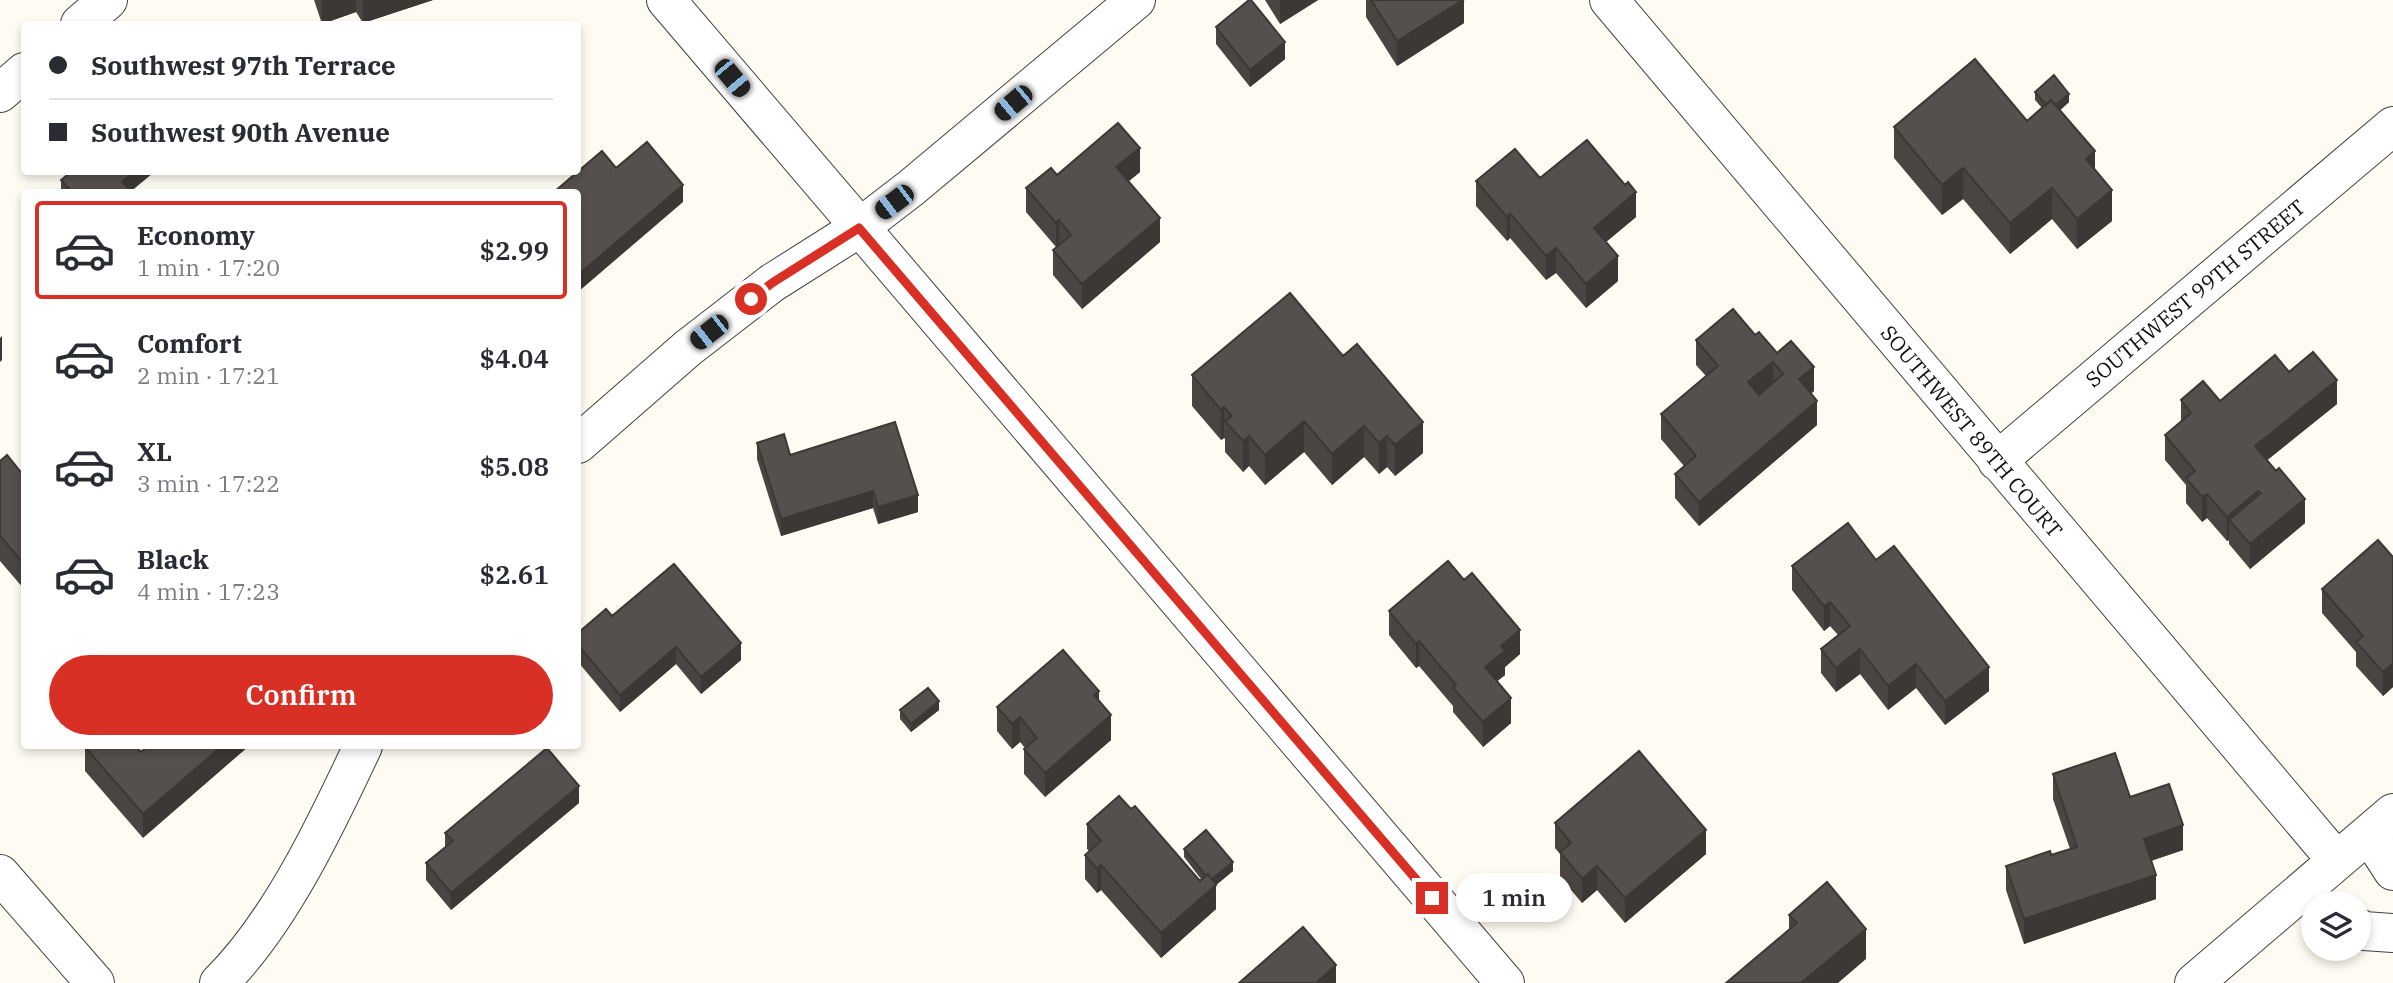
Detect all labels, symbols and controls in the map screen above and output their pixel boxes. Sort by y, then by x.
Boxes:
text: Southwest 97th Terrace [91,48,396,82]
car [711,55,754,101]
car [991,81,1036,125]
text: Southwest 90th Avenue [91,115,390,149]
car [871,181,918,223]
street label: SOUTHWEST 99TH STREET [2079,193,2311,393]
text: Economy [137,218,255,252]
icon: car [53,219,116,282]
text: $2.99 [480,233,549,267]
text: 1 min · 17:20 [137,252,280,282]
route start [735,283,767,315]
car [686,311,733,353]
street label: SOUTHWEST 89TH COURT [1875,319,2069,543]
text: Comfort [137,326,242,360]
icon: car [53,327,116,390]
text: $4.04 [480,341,549,375]
text: 2 min · 17:21 [137,360,280,390]
text: XL [137,434,172,468]
icon: car [53,435,116,498]
text: $5.08 [480,449,549,483]
text: 3 min · 17:22 [137,468,280,498]
text: Black [137,542,209,576]
icon: car [53,543,116,606]
text: $2.61 [480,557,549,591]
text: 4 min · 17:23 [137,576,280,606]
button: Confirm [49,655,553,735]
callout: 1 min [1456,874,1572,922]
route end [1416,882,1448,914]
text: 1 min [1482,882,1546,912]
map controls [2301,891,2371,961]
button: layers [2301,891,2371,961]

